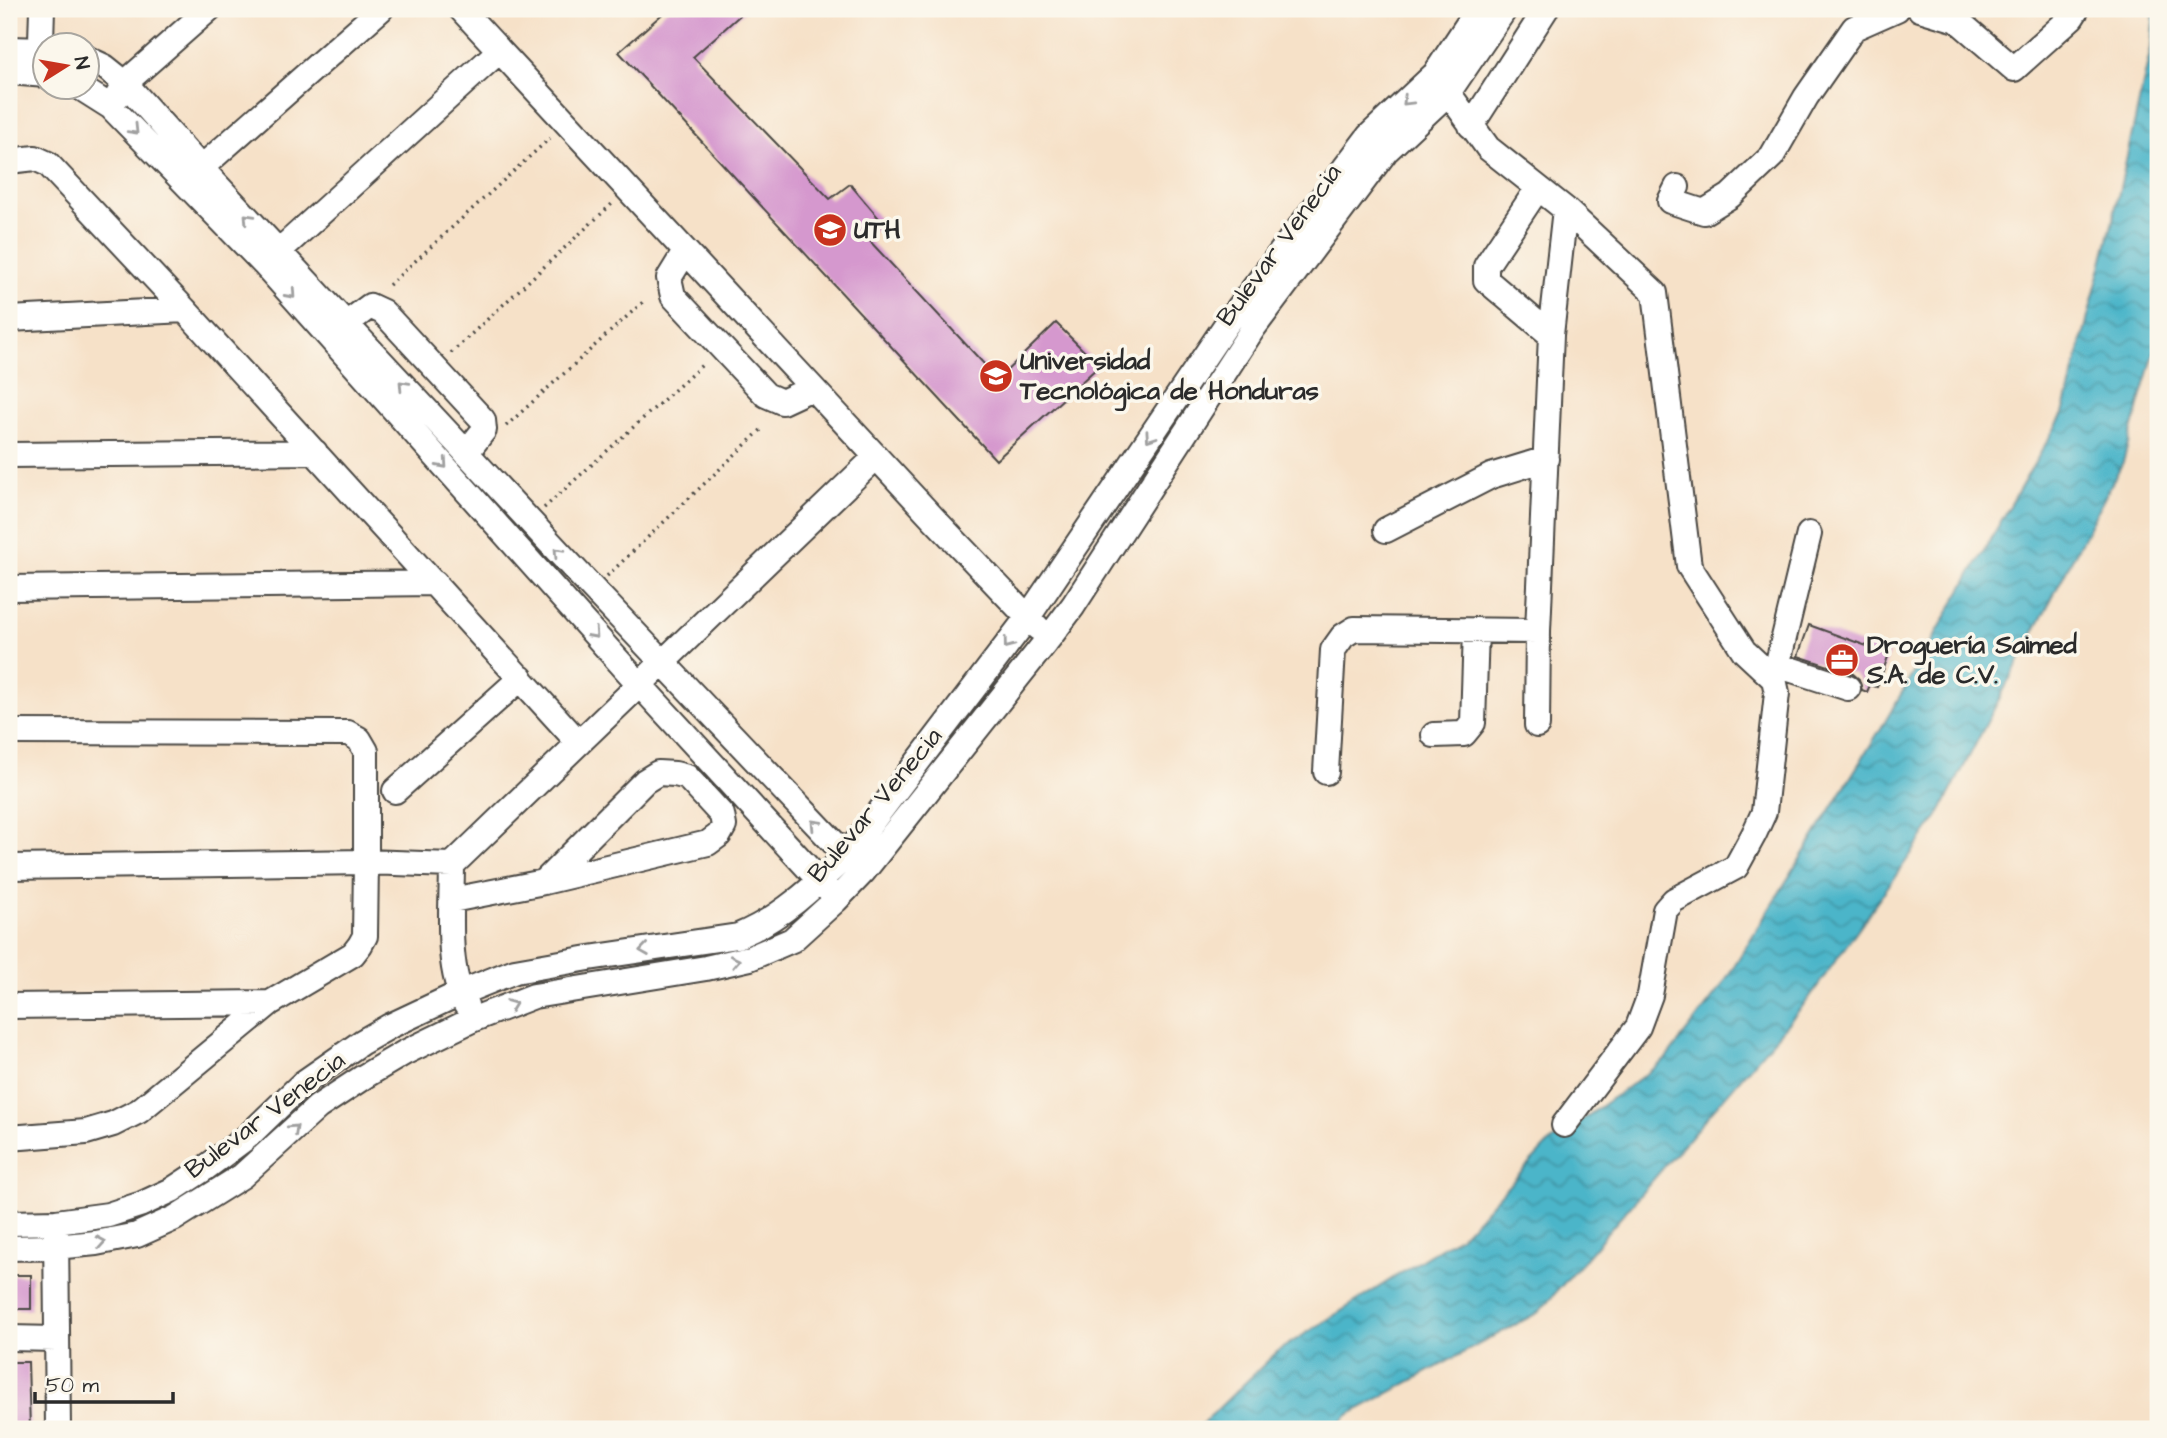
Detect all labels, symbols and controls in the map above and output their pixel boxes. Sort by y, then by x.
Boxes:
north arrow [32,32,102,102]
text: N [67,55,96,72]
one-way arrow [1402,92,1415,105]
one-way arrow [126,122,139,135]
street label: Bulevar Venecia [1208,157,1350,333]
school or university icon: UTH [811,211,849,249]
place label: UTH [854,212,901,248]
one-way arrow [244,214,256,227]
one-way arrow [283,286,295,299]
place label: Universidad Tecnológica de Honduras [1019,343,1319,412]
school or university icon: Universidad Tecnológica de Honduras [977,357,1015,395]
one-way arrow [399,380,411,393]
one-way arrow [1146,429,1159,442]
one-way arrow [435,456,447,469]
one-way arrow [554,547,566,560]
one-way arrow [586,626,598,639]
place label: Droguería Saimed S.A. de C.V. [1866,627,2078,693]
one-way arrow [1003,637,1016,649]
office icon: Droguería Saimed S.A. de C.V. [1823,641,1861,679]
street label: Bulevar Venecia [799,720,951,890]
one-way arrow [811,819,824,832]
one-way arrow [638,942,650,957]
one-way arrow [728,955,740,970]
one-way arrow [505,999,517,1013]
street label: Bulevar Venecia [177,1043,353,1187]
one-way arrow [286,1125,299,1137]
one-way arrow [95,1235,107,1250]
scale bar [35,1361,173,1405]
text: 50 m [46,1371,100,1400]

